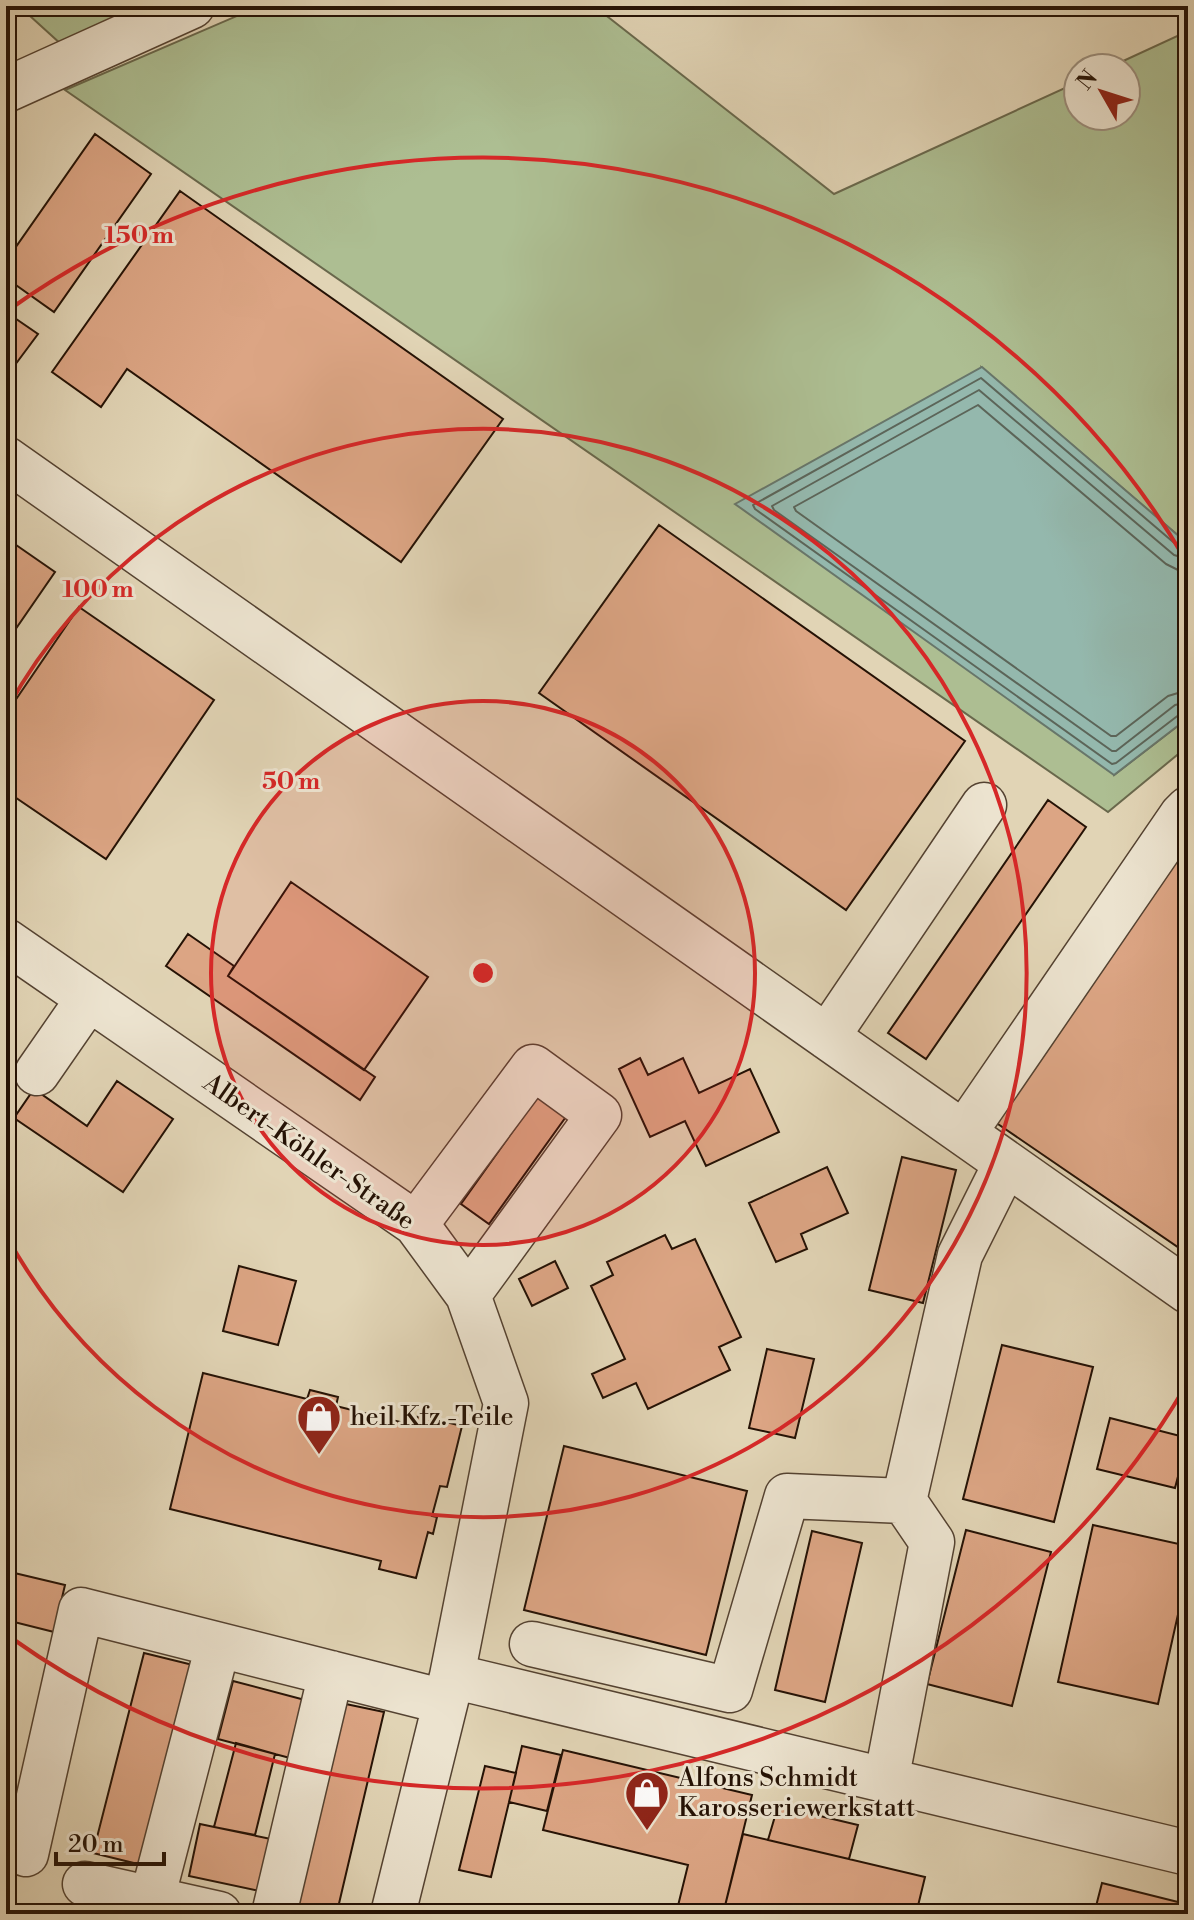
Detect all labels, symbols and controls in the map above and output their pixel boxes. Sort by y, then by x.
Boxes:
north arrow [1062,52,1142,132]
text: N [1072,65,1104,96]
text: 150 m [104,221,174,251]
text: 100 m [62,575,134,605]
text: 50 m [262,767,320,797]
centre of rings [469,959,497,987]
street label: Albert-Köhler-Straße [196,1066,421,1237]
shop icon: heil Kfz.-Teile [295,1393,343,1456]
place label: heil Kfz.-Teile [350,1401,514,1433]
place label: Alfons Schmidt Karosseriewerkstatt [677,1762,915,1824]
shop icon: Alfons Schmidt Karosseriewerkstatt [623,1769,671,1832]
scale bar [56,1816,164,1866]
text: 20 m [68,1830,124,1860]

